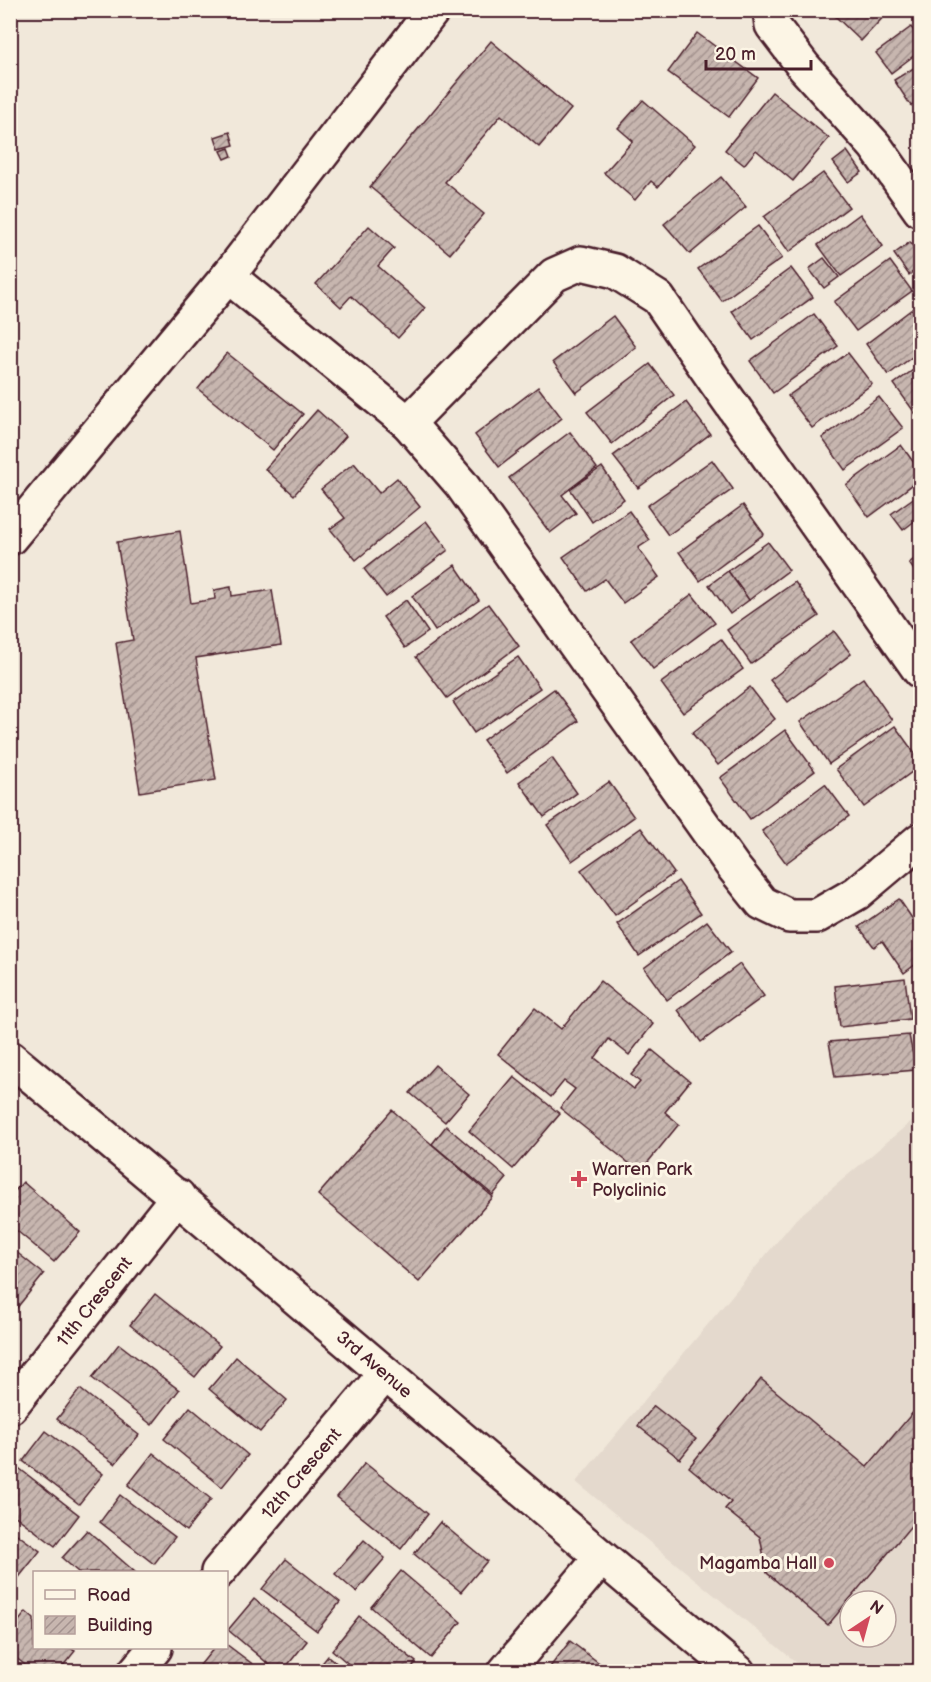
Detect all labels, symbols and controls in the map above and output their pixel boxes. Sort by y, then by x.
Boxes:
scale bar [706,33,811,71]
text: 20 m [715,44,756,65]
place label: Warren Park Polyclinic [592,1159,692,1201]
marker: Warren Park Polyclinic [570,1170,588,1188]
street label: 11th Crescent [52,1252,136,1350]
street label: 3rd Avenue [332,1326,417,1403]
street label: 12th Crescent [257,1423,346,1523]
place label: Magamba Hall [699,1553,817,1574]
marker: Magamba Hall [822,1556,836,1570]
legend [33,1571,228,1649]
text: Road [87,1585,131,1606]
north arrow [838,1589,898,1649]
text: N [865,1597,886,1619]
text: Building [87,1615,153,1636]

